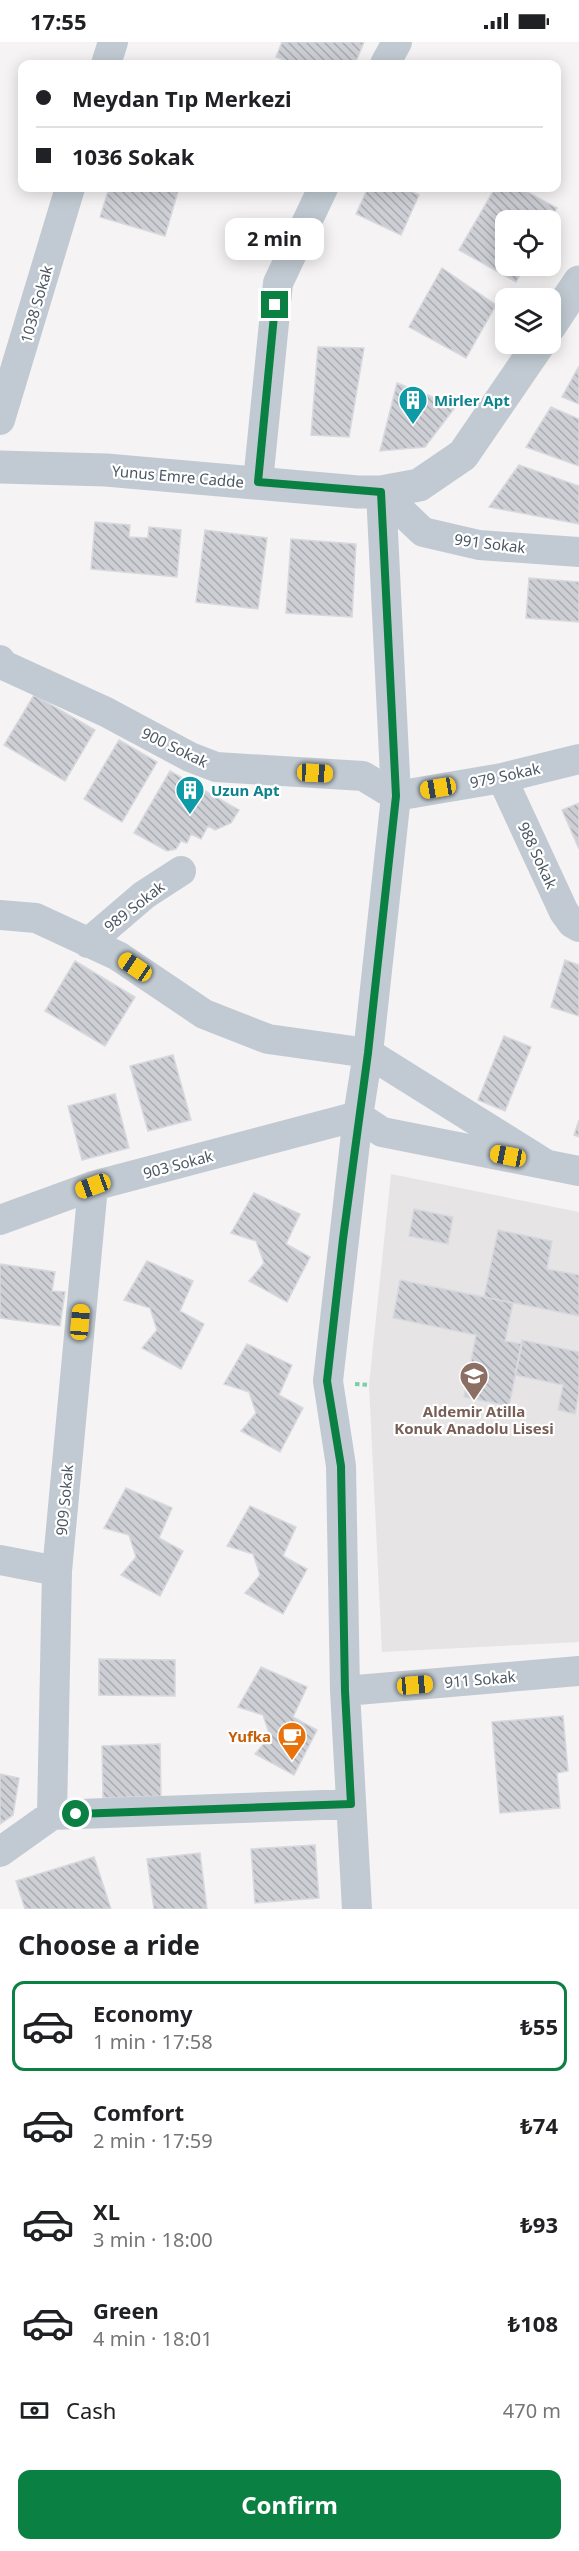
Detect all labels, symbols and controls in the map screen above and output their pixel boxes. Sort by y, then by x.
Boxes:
text: 17:55 [30,6,87,36]
text: Meydan Tıp Merkezi [72,83,292,113]
text: 1036 Sokak [72,141,194,171]
map controls [495,210,561,354]
button: locate [495,210,561,276]
callout: 2 min [226,218,324,260]
text: 2 min [247,225,302,252]
street label: 1038 Sokak [15,263,57,345]
button: layers [495,288,561,354]
route end [261,291,288,318]
building icon: Mirler Apt [397,384,429,426]
place label: Mirler Apt [434,390,510,410]
street label: Yunus Emre Cadde [111,460,245,492]
street label: 991 Sokak [453,529,527,557]
street label: 900 Sokak [139,722,211,772]
street label: 979 Sokak [468,758,542,792]
car [297,763,333,783]
building icon: Uzun Apt [174,774,206,816]
car [419,776,457,800]
place label: Uzun Apt [211,780,280,800]
street label: 988 Sokak [514,818,562,892]
street label: 989 Sokak [100,876,168,936]
car [115,949,155,985]
car [489,1144,527,1168]
street label: 903 Sokak [141,1145,215,1183]
car [73,1171,113,1201]
car [69,1303,91,1341]
school or university icon: Aldemir Atilla Konuk Anadolu Lisesi [458,1360,490,1402]
place label: Aldemir Atilla Konuk Anadolu Lisesi [394,1401,554,1438]
street label: 909 Sokak [51,1464,77,1536]
street label: 911 Sokak [444,1666,516,1692]
car [396,1674,434,1696]
cafe icon: Yufka [276,1720,308,1762]
place label: Yufka [228,1726,271,1746]
route start [62,1800,89,1827]
text: Choose a ride [18,1926,200,1963]
text: Economy [93,1998,192,2028]
icon: car [21,1999,75,2053]
text: ₺55 [520,2011,558,2041]
text: 1 min · 17:58 [93,2028,213,2055]
text: Comfort [93,2097,184,2127]
icon: car [21,2098,75,2152]
text: ₺74 [520,2110,558,2140]
text: 2 min · 17:59 [93,2127,213,2154]
text: XL [93,2196,120,2226]
icon: car [21,2197,75,2251]
text: ₺93 [520,2209,558,2239]
text: 3 min · 18:00 [93,2226,213,2253]
text: Green [93,2295,159,2325]
icon: car [21,2296,75,2350]
text: ₺108 [508,2308,558,2338]
text: 4 min · 18:01 [93,2325,213,2352]
icon: cash [18,2394,51,2427]
text: Cash [66,2395,116,2425]
text: 470 m [503,2397,561,2424]
button: Confirm [18,2470,561,2539]

